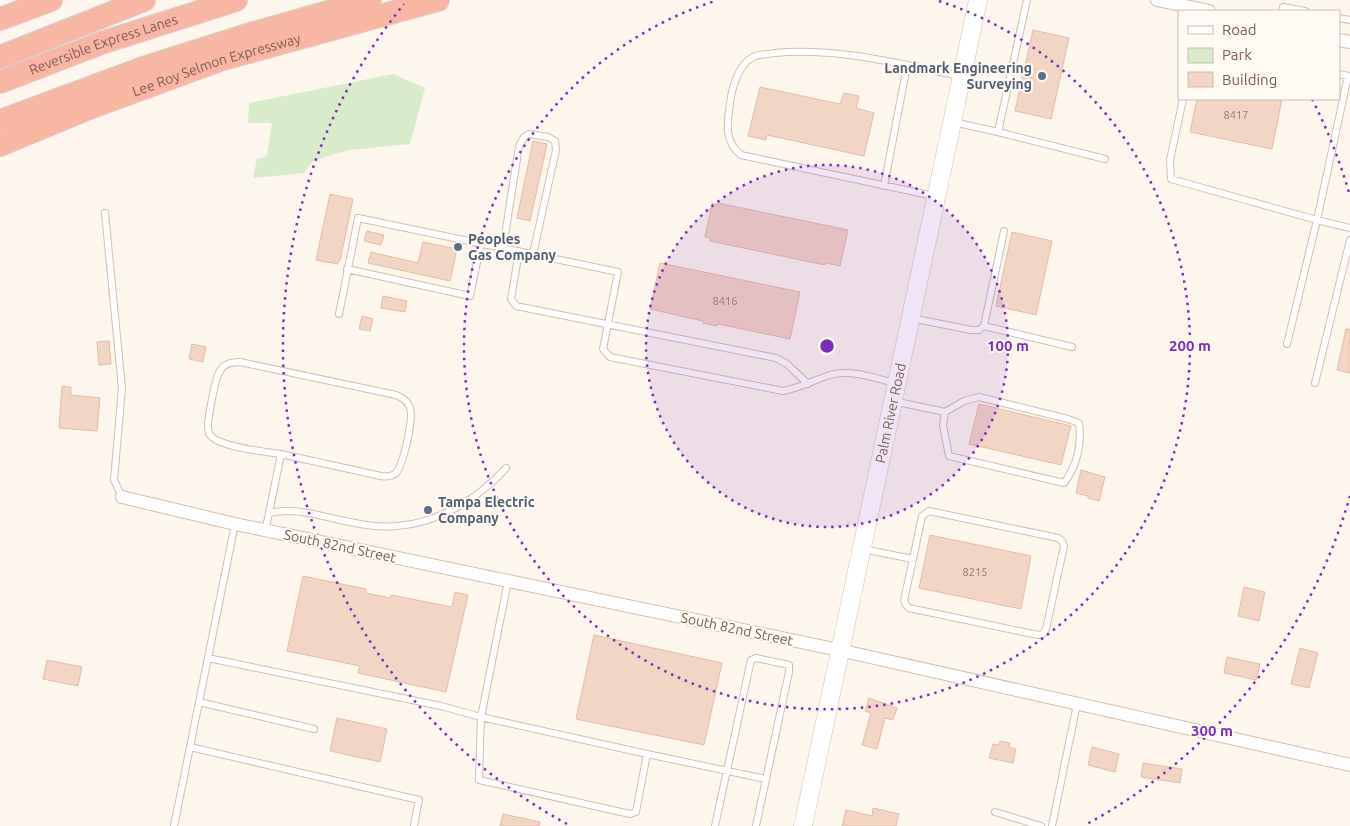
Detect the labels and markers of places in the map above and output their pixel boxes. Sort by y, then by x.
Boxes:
place label: Landmark Engineering Surveying [884,60,1032,92]
marker: Landmark Engineering Surveying [1036,70,1048,82]
place label: Peoples Gas Company [468,231,557,263]
marker: Peoples Gas Company [452,241,464,253]
centre of rings [818,337,836,355]
place label: Tampa Electric Company [438,494,535,526]
marker: Tampa Electric Company [422,504,434,516]

